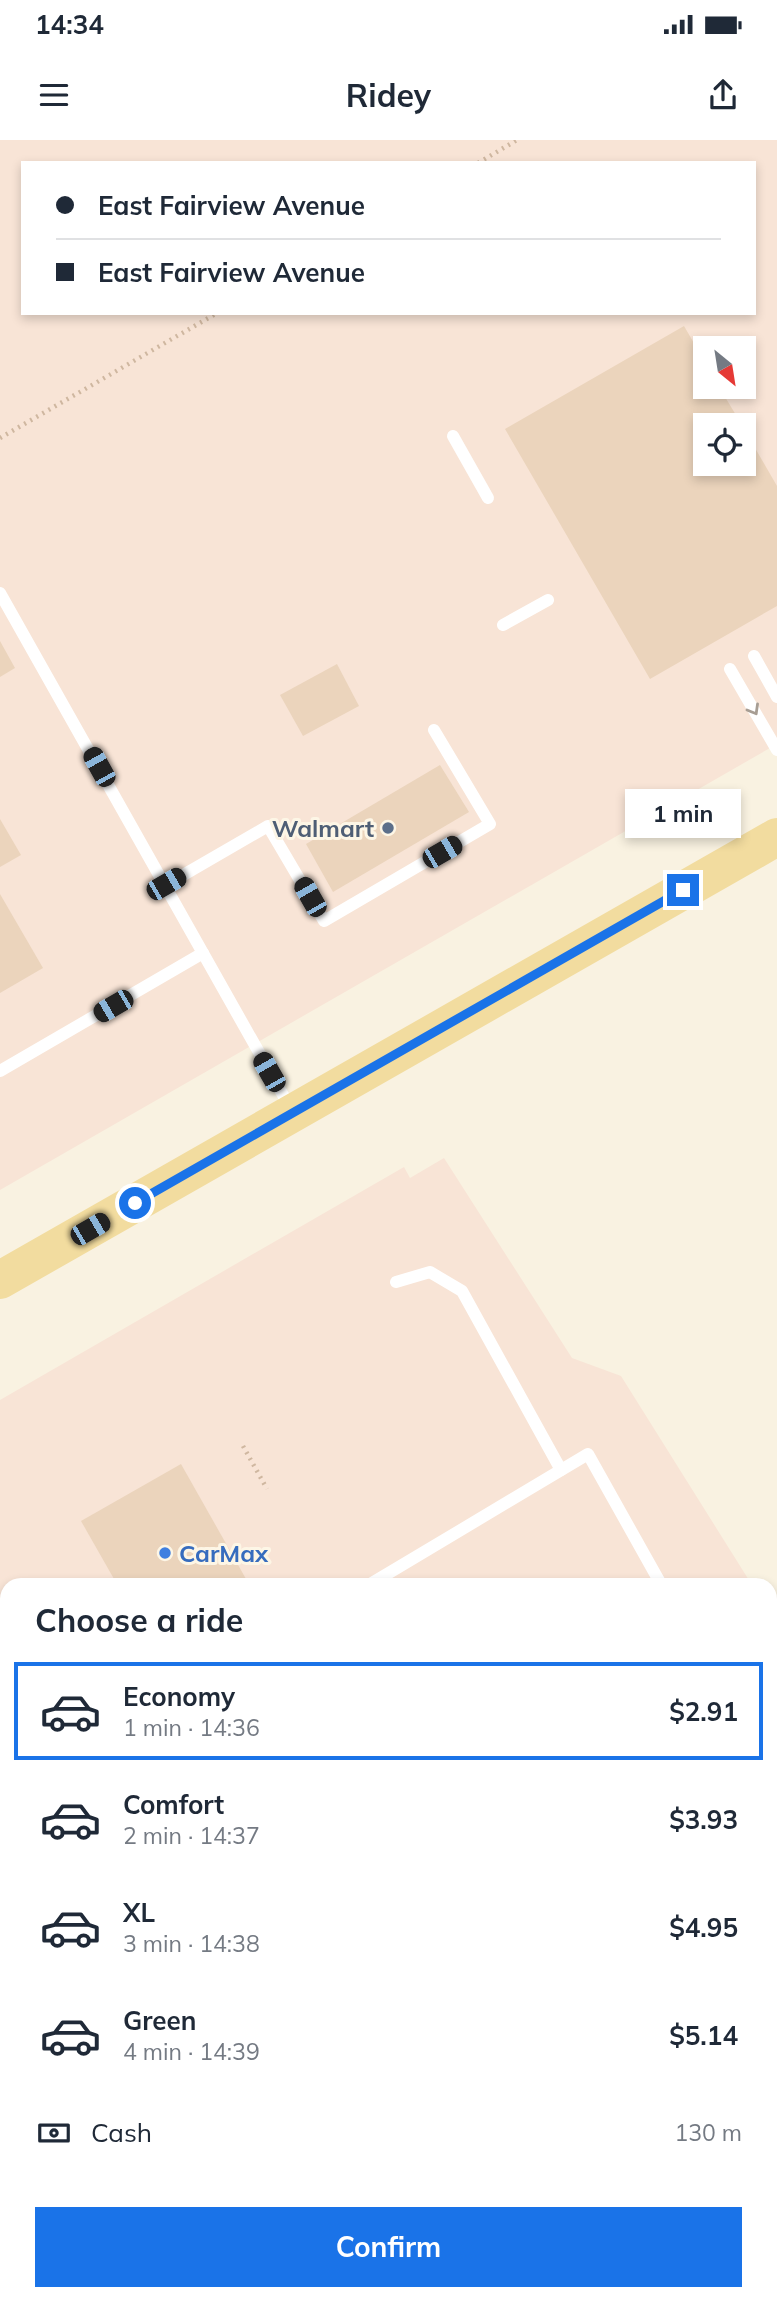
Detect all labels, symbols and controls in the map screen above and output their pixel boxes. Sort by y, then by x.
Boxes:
text: 14:34 [35,8,104,41]
text: Ridey [346,75,431,115]
icon: menu [35,76,73,114]
icon: share [704,76,742,114]
text: East Fairview Avenue [98,189,365,222]
text: East Fairview Avenue [98,256,365,289]
north arrow [693,336,756,399]
map controls [693,336,756,476]
button: locate [693,413,756,476]
one-way arrow [746,702,759,715]
car [80,744,119,790]
callout: 1 min [625,788,741,838]
text: 1 min [653,799,713,828]
place label: Walmart [272,813,374,843]
marker: Walmart [380,820,396,836]
car [419,832,466,872]
car [143,864,190,904]
car [291,874,330,920]
route end [667,874,699,906]
car [90,986,137,1026]
car [250,1049,289,1095]
route start [119,1187,151,1219]
car [67,1209,114,1249]
place label: CarMax [179,1538,269,1568]
marker: CarMax [157,1545,173,1561]
text: Choose a ride [35,1600,243,1640]
icon: car [39,1680,102,1743]
text: Economy [123,1680,235,1713]
text: $2.91 [669,1695,738,1728]
text: 1 min · 14:36 [123,1713,260,1742]
icon: car [39,1788,102,1851]
text: Comfort [123,1788,224,1821]
text: $3.93 [669,1803,738,1836]
text: 2 min · 14:37 [123,1821,260,1850]
icon: car [39,1896,102,1959]
text: XL [123,1896,155,1929]
text: $4.95 [669,1911,738,1944]
text: 3 min · 14:38 [123,1929,260,1958]
icon: car [39,2004,102,2067]
text: Green [123,2004,196,2037]
text: $5.14 [669,2019,738,2052]
text: 4 min · 14:39 [123,2037,260,2066]
icon: cash [35,2114,73,2152]
text: Cash [91,2116,152,2149]
text: 130 m [674,2118,742,2147]
button: Confirm [35,2207,742,2287]

